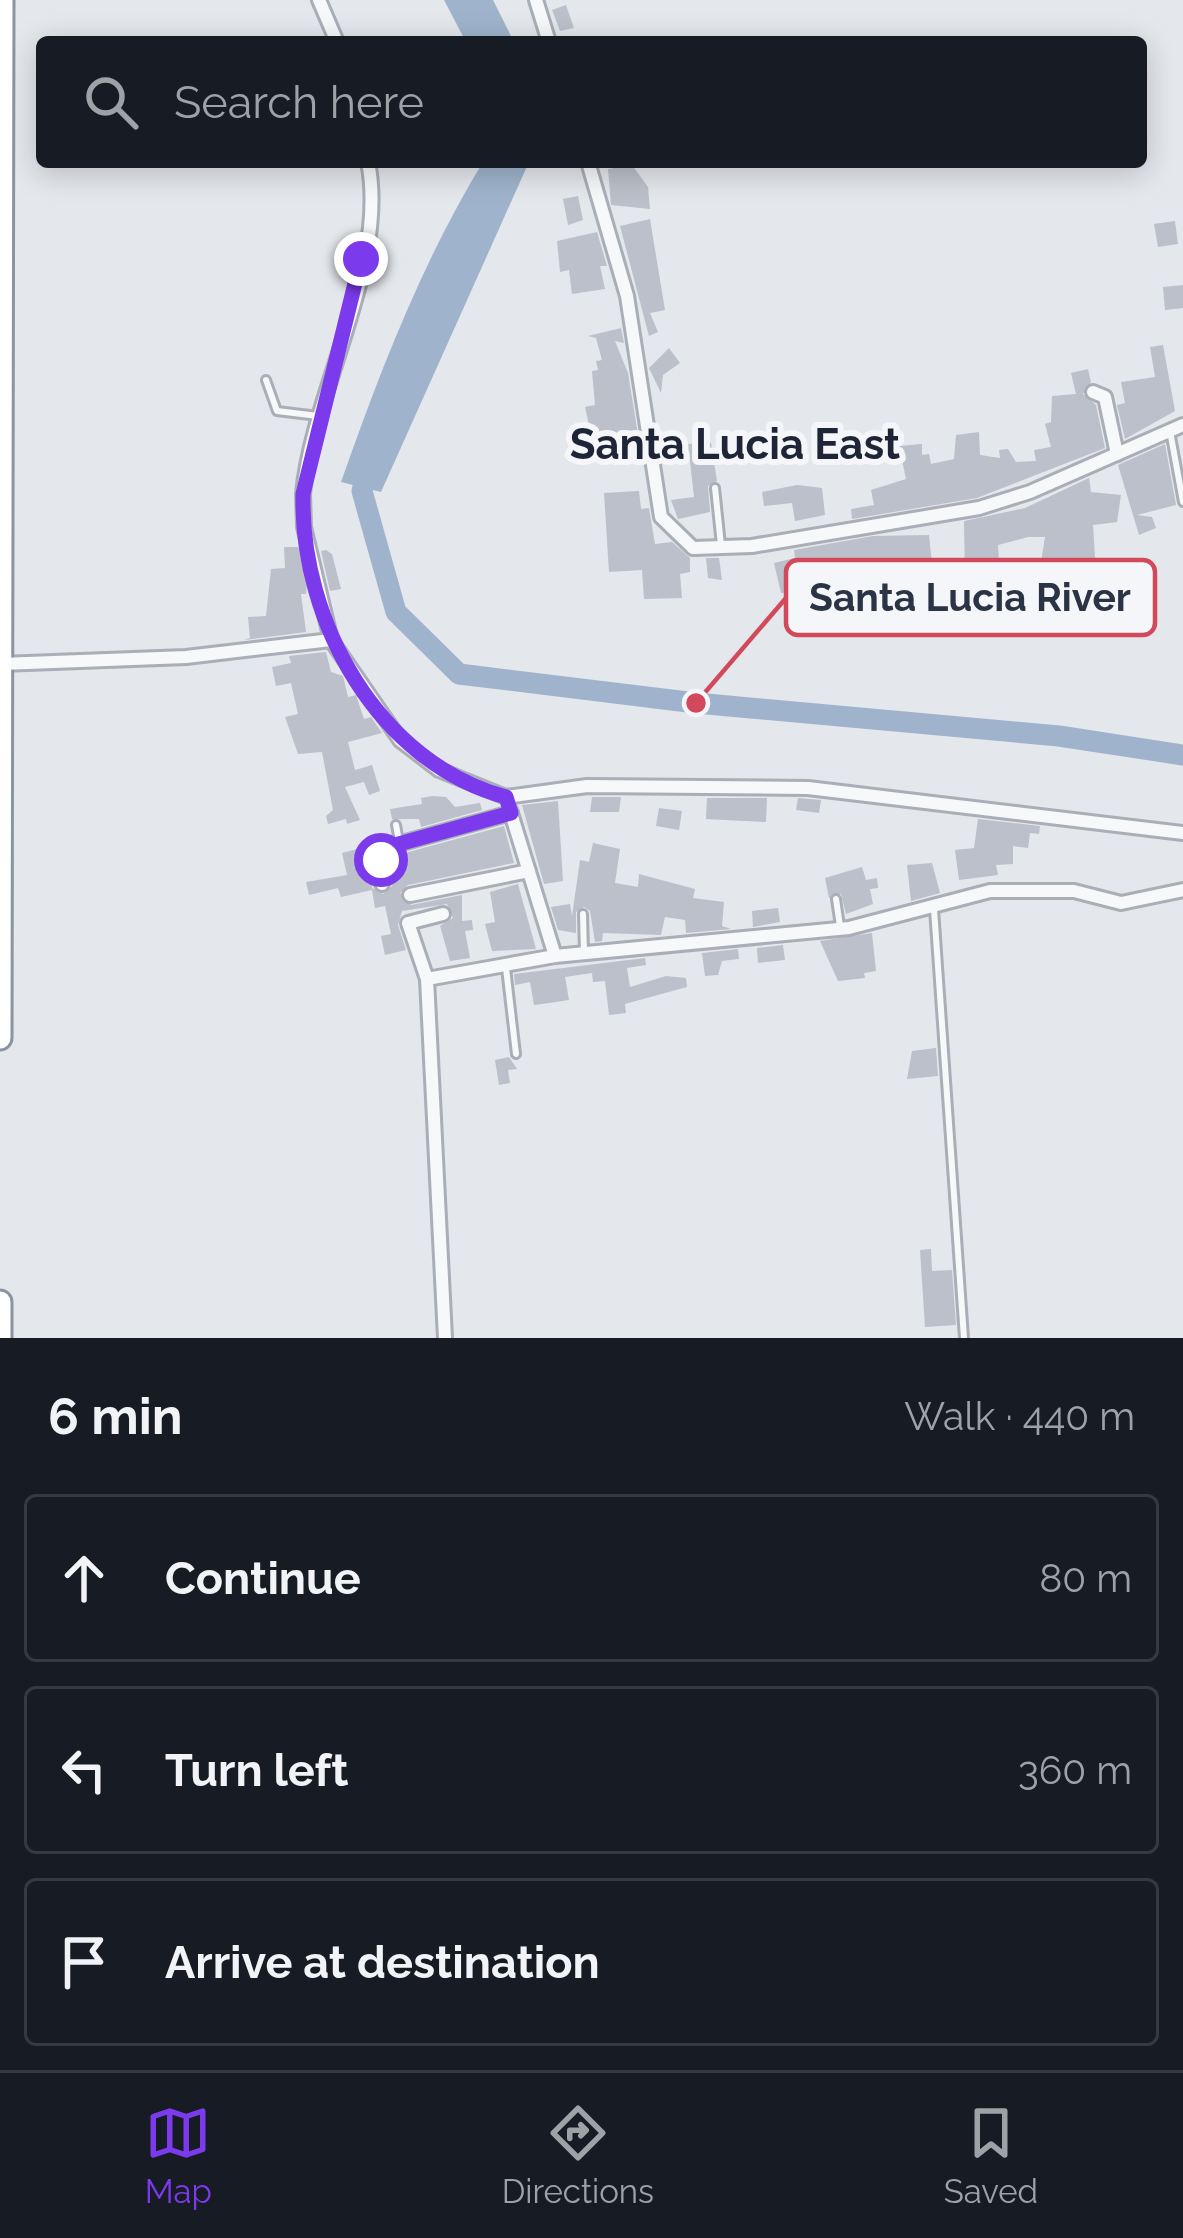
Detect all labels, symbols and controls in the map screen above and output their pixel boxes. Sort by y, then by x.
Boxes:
search box [36,36,1147,168]
icon: search [78,69,144,135]
text: Search here [174,76,424,129]
route end [334,232,388,286]
district label: Santa Lucia East [570,420,900,469]
callout: Santa Lucia River [786,560,1155,635]
text: Santa Lucia River [809,574,1131,620]
route start [354,833,408,887]
text: 6 min [48,1386,183,1446]
text: Walk · 440 m [904,1393,1135,1439]
icon: ahead [51,1545,117,1611]
text: Continue [165,1552,361,1605]
text: 80 m [1039,1555,1132,1601]
icon: left [51,1737,117,1803]
text: Turn left [165,1744,348,1797]
text: 360 m [1018,1747,1132,1793]
icon: arrive [51,1929,117,1995]
text: Arrive at destination [165,1936,600,1989]
tab: Map [145,2100,212,2211]
tab: Directions [502,2100,654,2211]
tab: Saved [944,2100,1038,2211]

